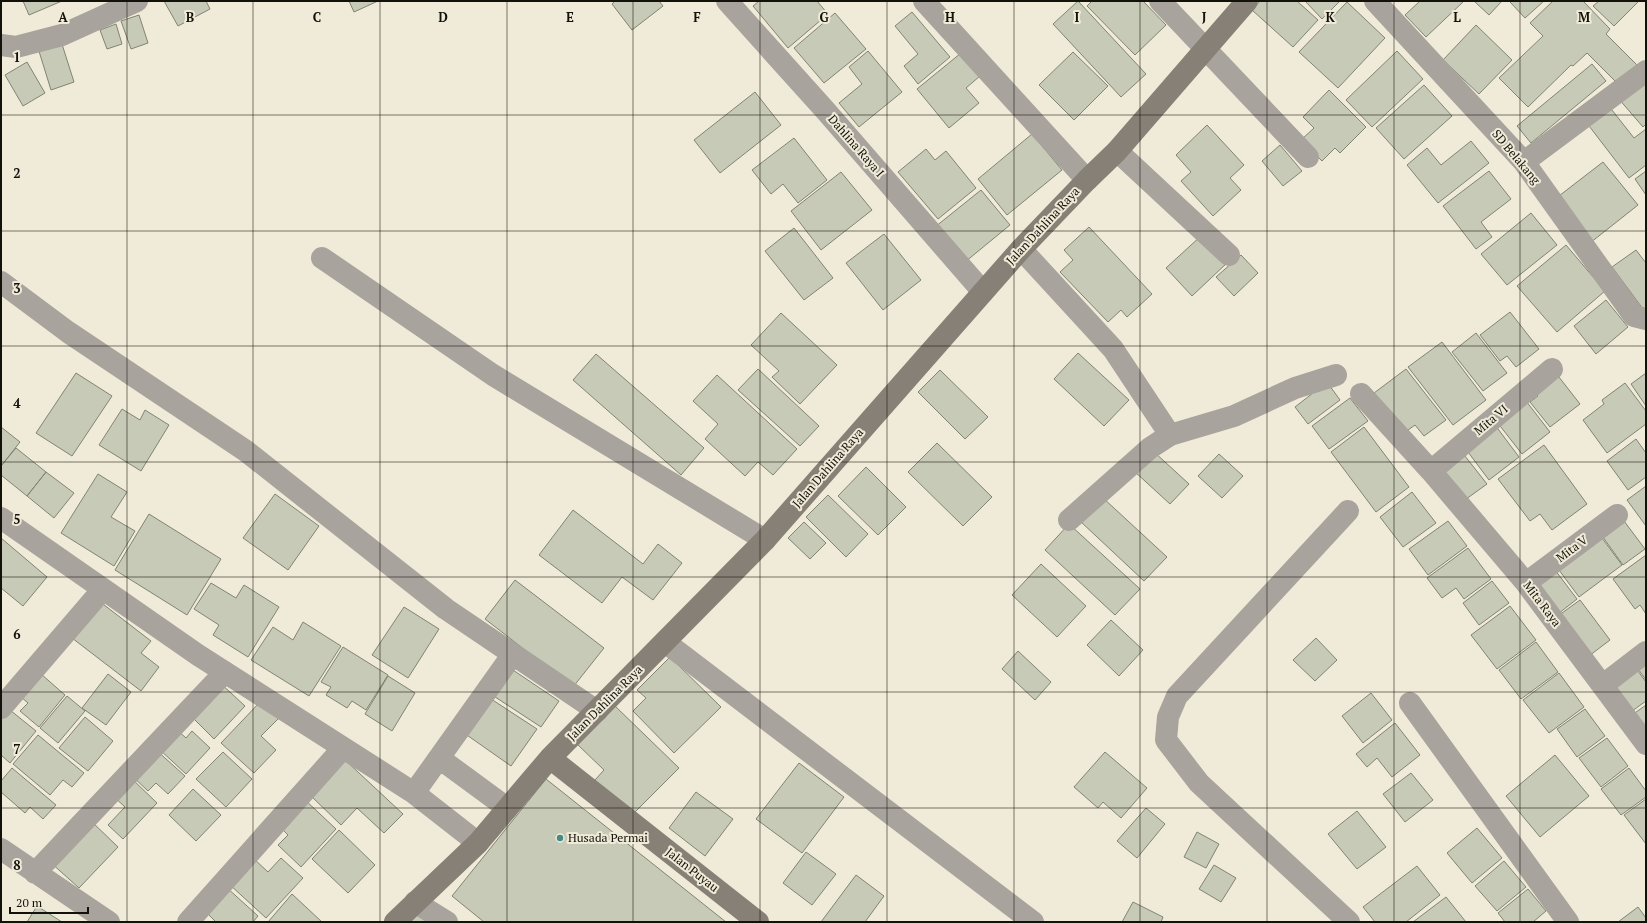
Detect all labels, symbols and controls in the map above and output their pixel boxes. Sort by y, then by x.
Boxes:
text: A [58,8,68,26]
text: B [186,8,194,26]
text: C [313,8,321,26]
text: D [438,8,448,26]
text: E [566,8,574,26]
text: F [693,8,701,26]
text: G [819,8,829,26]
text: H [945,8,955,26]
text: I [1075,8,1080,26]
text: J [1202,8,1207,26]
text: K [1325,8,1335,26]
text: L [1453,8,1461,26]
text: M [1578,8,1590,26]
text: 1 [13,48,21,66]
street label: Dahlina Raya I [825,111,888,180]
street label: SD Belakang [1489,126,1544,188]
text: 2 [13,164,21,182]
street label: Jalan Dahlina Raya [1003,184,1082,268]
text: 3 [13,279,21,297]
text: 4 [13,394,21,412]
street label: Mita VI [1471,401,1511,438]
street label: Jalan Dahlina Raya [789,425,866,511]
text: 5 [13,510,21,528]
street label: Mita V [1553,532,1591,565]
street label: Mita Raya [1520,578,1564,629]
text: 6 [13,625,21,643]
street label: Jalan Dahlina Raya [564,662,646,744]
text: 7 [13,740,21,758]
place label: Husada Permai [568,830,648,845]
marker: Husada Permai [555,833,565,843]
street label: Jalan Puyau [663,844,722,895]
text: 8 [13,856,21,874]
scale bar [10,889,88,915]
text: 20 m [16,895,43,910]

